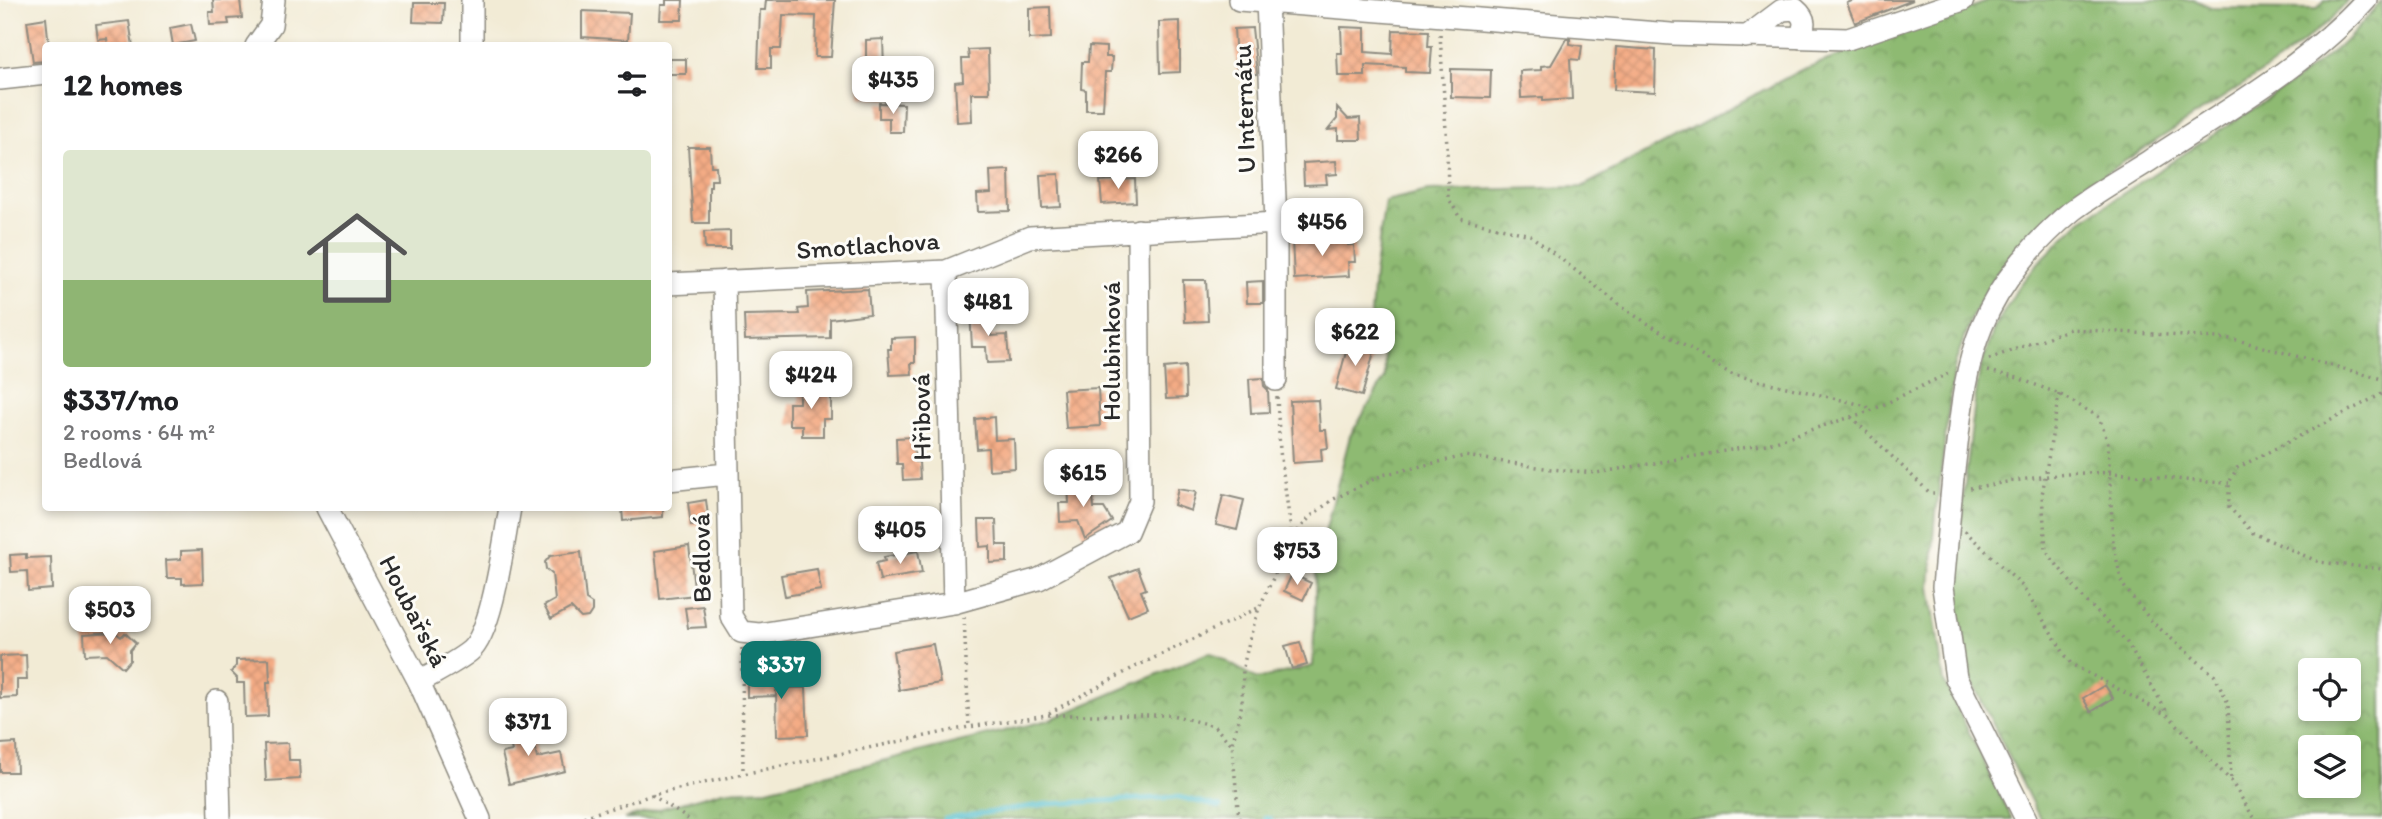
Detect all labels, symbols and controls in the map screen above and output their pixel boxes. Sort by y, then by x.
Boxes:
street label: U Internátu [1226,44,1262,174]
pin: $435 [852,57,934,116]
icon: filters [613,65,651,103]
text: $435 [868,65,918,93]
text: 12 homes [63,66,183,103]
pin: $266 [1077,132,1159,191]
text: $266 [1094,140,1142,168]
icon: home [294,195,420,321]
pin: $456 [1281,198,1363,258]
text: $456 [1297,207,1347,235]
street label: Smotlachova [795,224,941,266]
pin: $481 [947,278,1029,338]
street label: Holubinková [1095,281,1127,421]
text: $481 [964,287,1012,315]
pin: $622 [1314,308,1396,368]
text: $622 [1331,317,1379,345]
pin: $424 [770,352,852,411]
text: $424 [785,360,837,388]
street label: Hřibová [904,373,938,461]
text: $337/mo [63,381,179,418]
text: 2 rooms · 64 m² [63,418,215,446]
text: Bedlová [63,446,142,474]
pin: $615 [1042,449,1124,509]
text: $615 [1060,458,1106,486]
pin: $405 [859,506,941,566]
street label: Bedlová [684,512,718,603]
text: $405 [874,515,926,543]
pin: $753 [1256,528,1338,587]
text: $753 [1273,536,1321,564]
street label: Houbařská [372,550,456,673]
pin: $503 [69,586,151,646]
text: $503 [85,595,135,623]
pin: $337 [740,642,822,701]
text: $337 [757,650,805,678]
map controls [2298,658,2361,798]
button: locate [2298,658,2361,721]
pin: $371 [487,698,569,758]
text: $371 [505,707,551,735]
button: layers [2298,735,2361,798]

